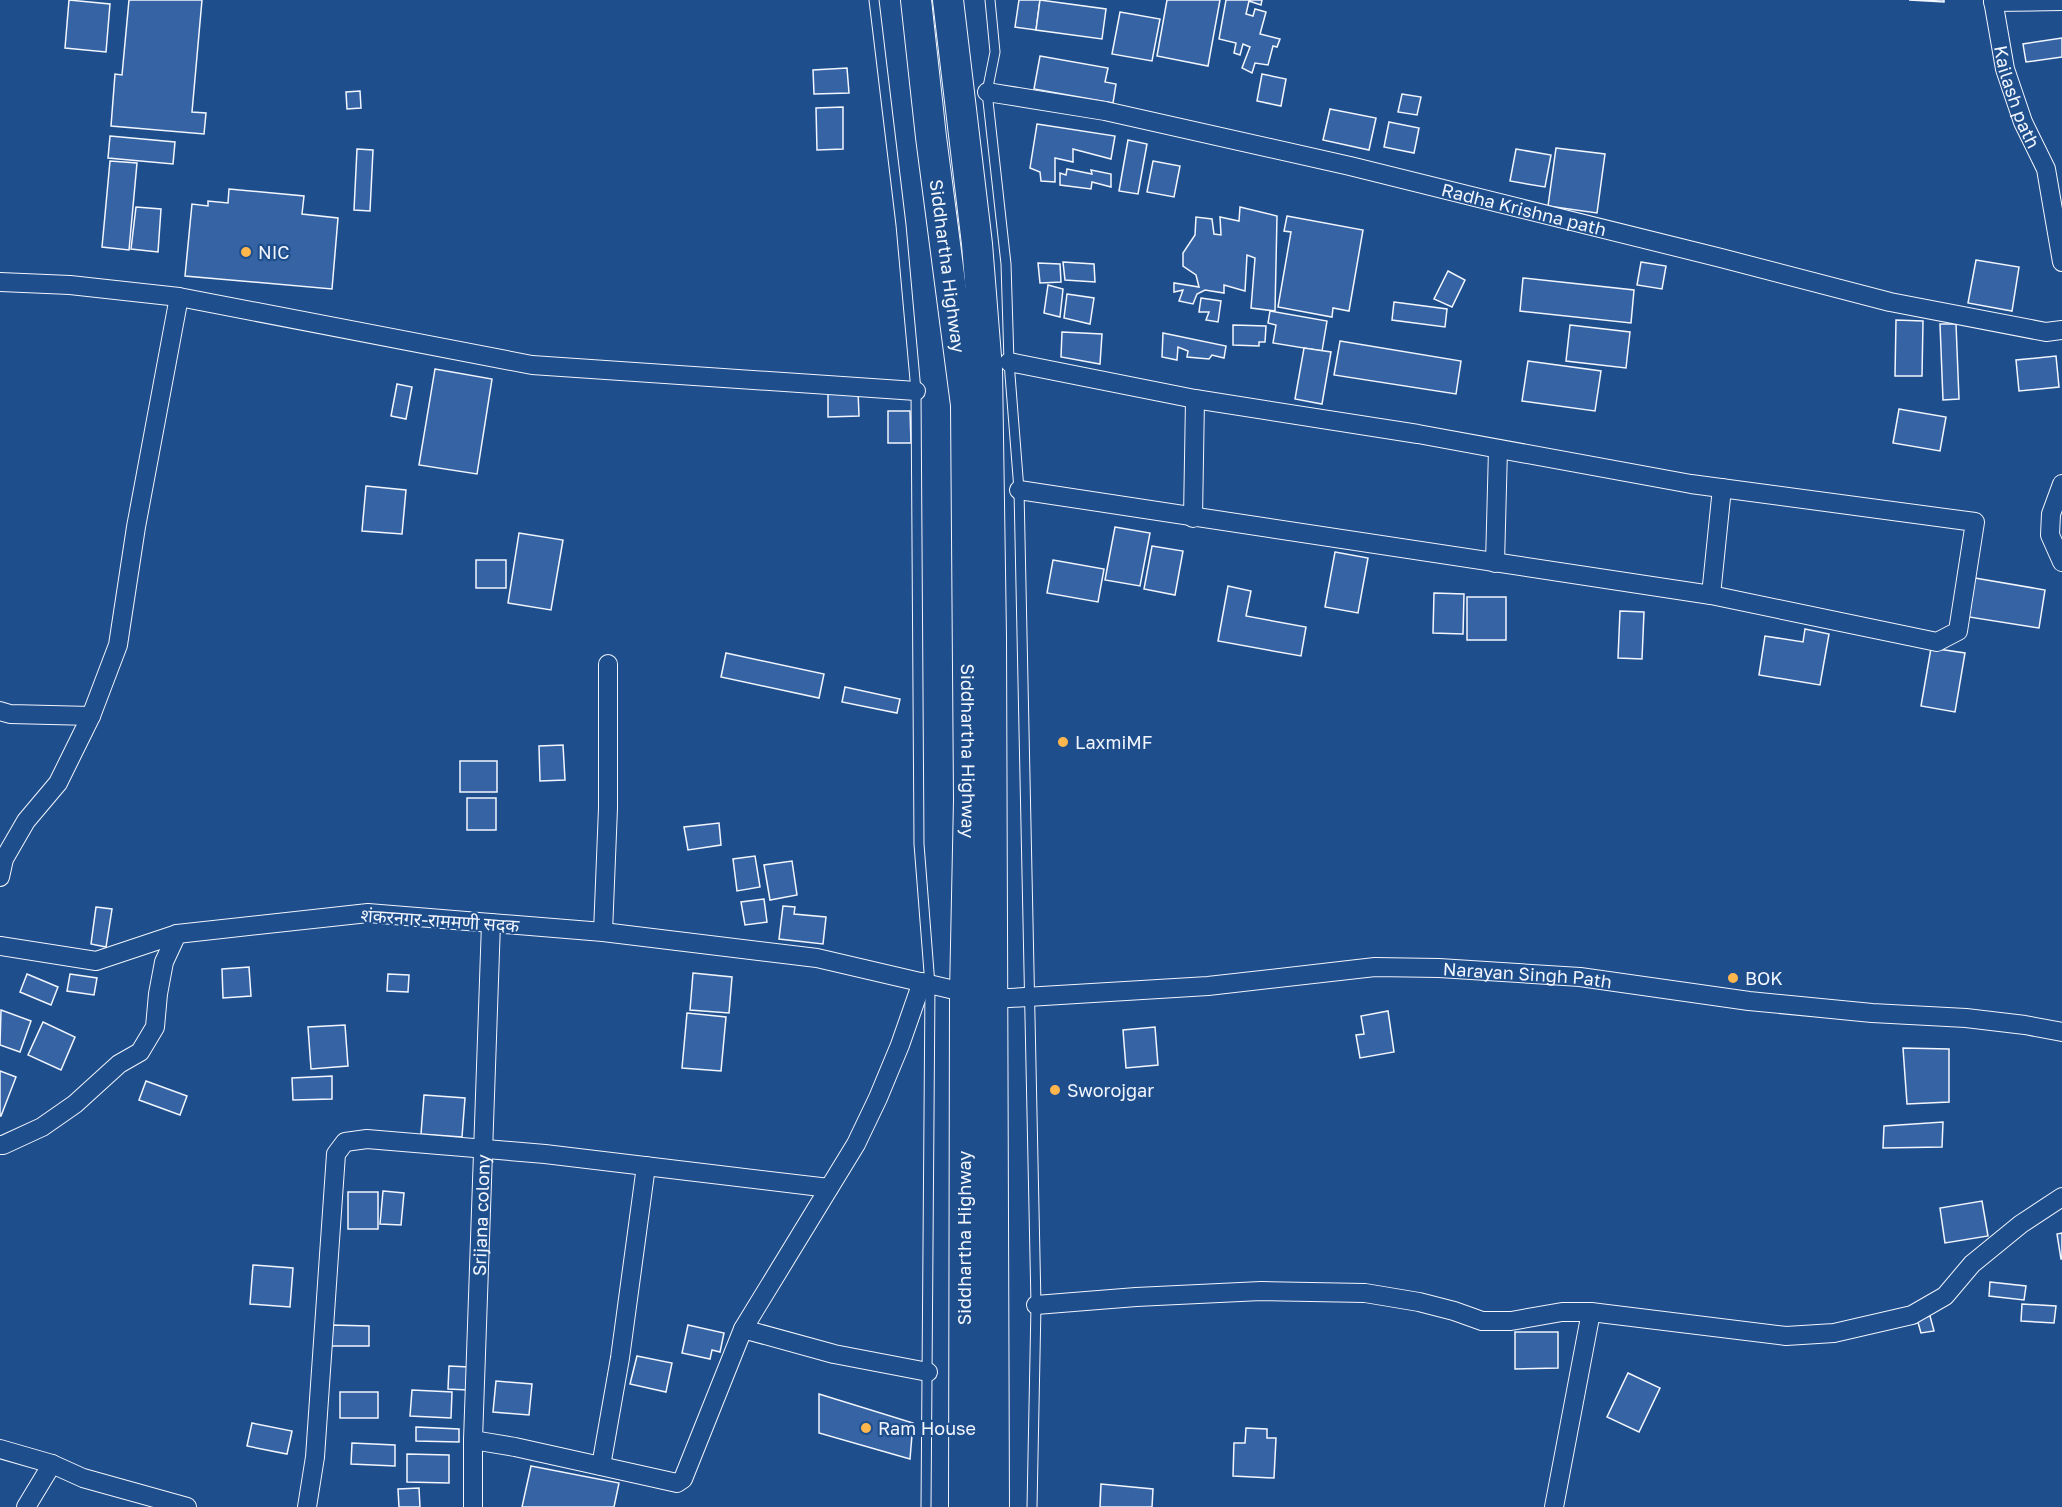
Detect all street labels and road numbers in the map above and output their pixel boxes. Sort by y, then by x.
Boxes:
street label: Kailash path [1990,44,2045,152]
street label: Siddhartha Highway [926,178,970,354]
street label: Radha Krishna path [1439,178,1609,240]
street label: Siddhartha Highway [957,663,980,838]
street label: शंकरनगर-राममणी सदक [360,903,521,937]
street label: Narayan Singh Path [1442,957,1614,992]
street label: Siddhartha Highway [953,1151,975,1325]
street label: Srijana colony [468,1154,494,1276]

